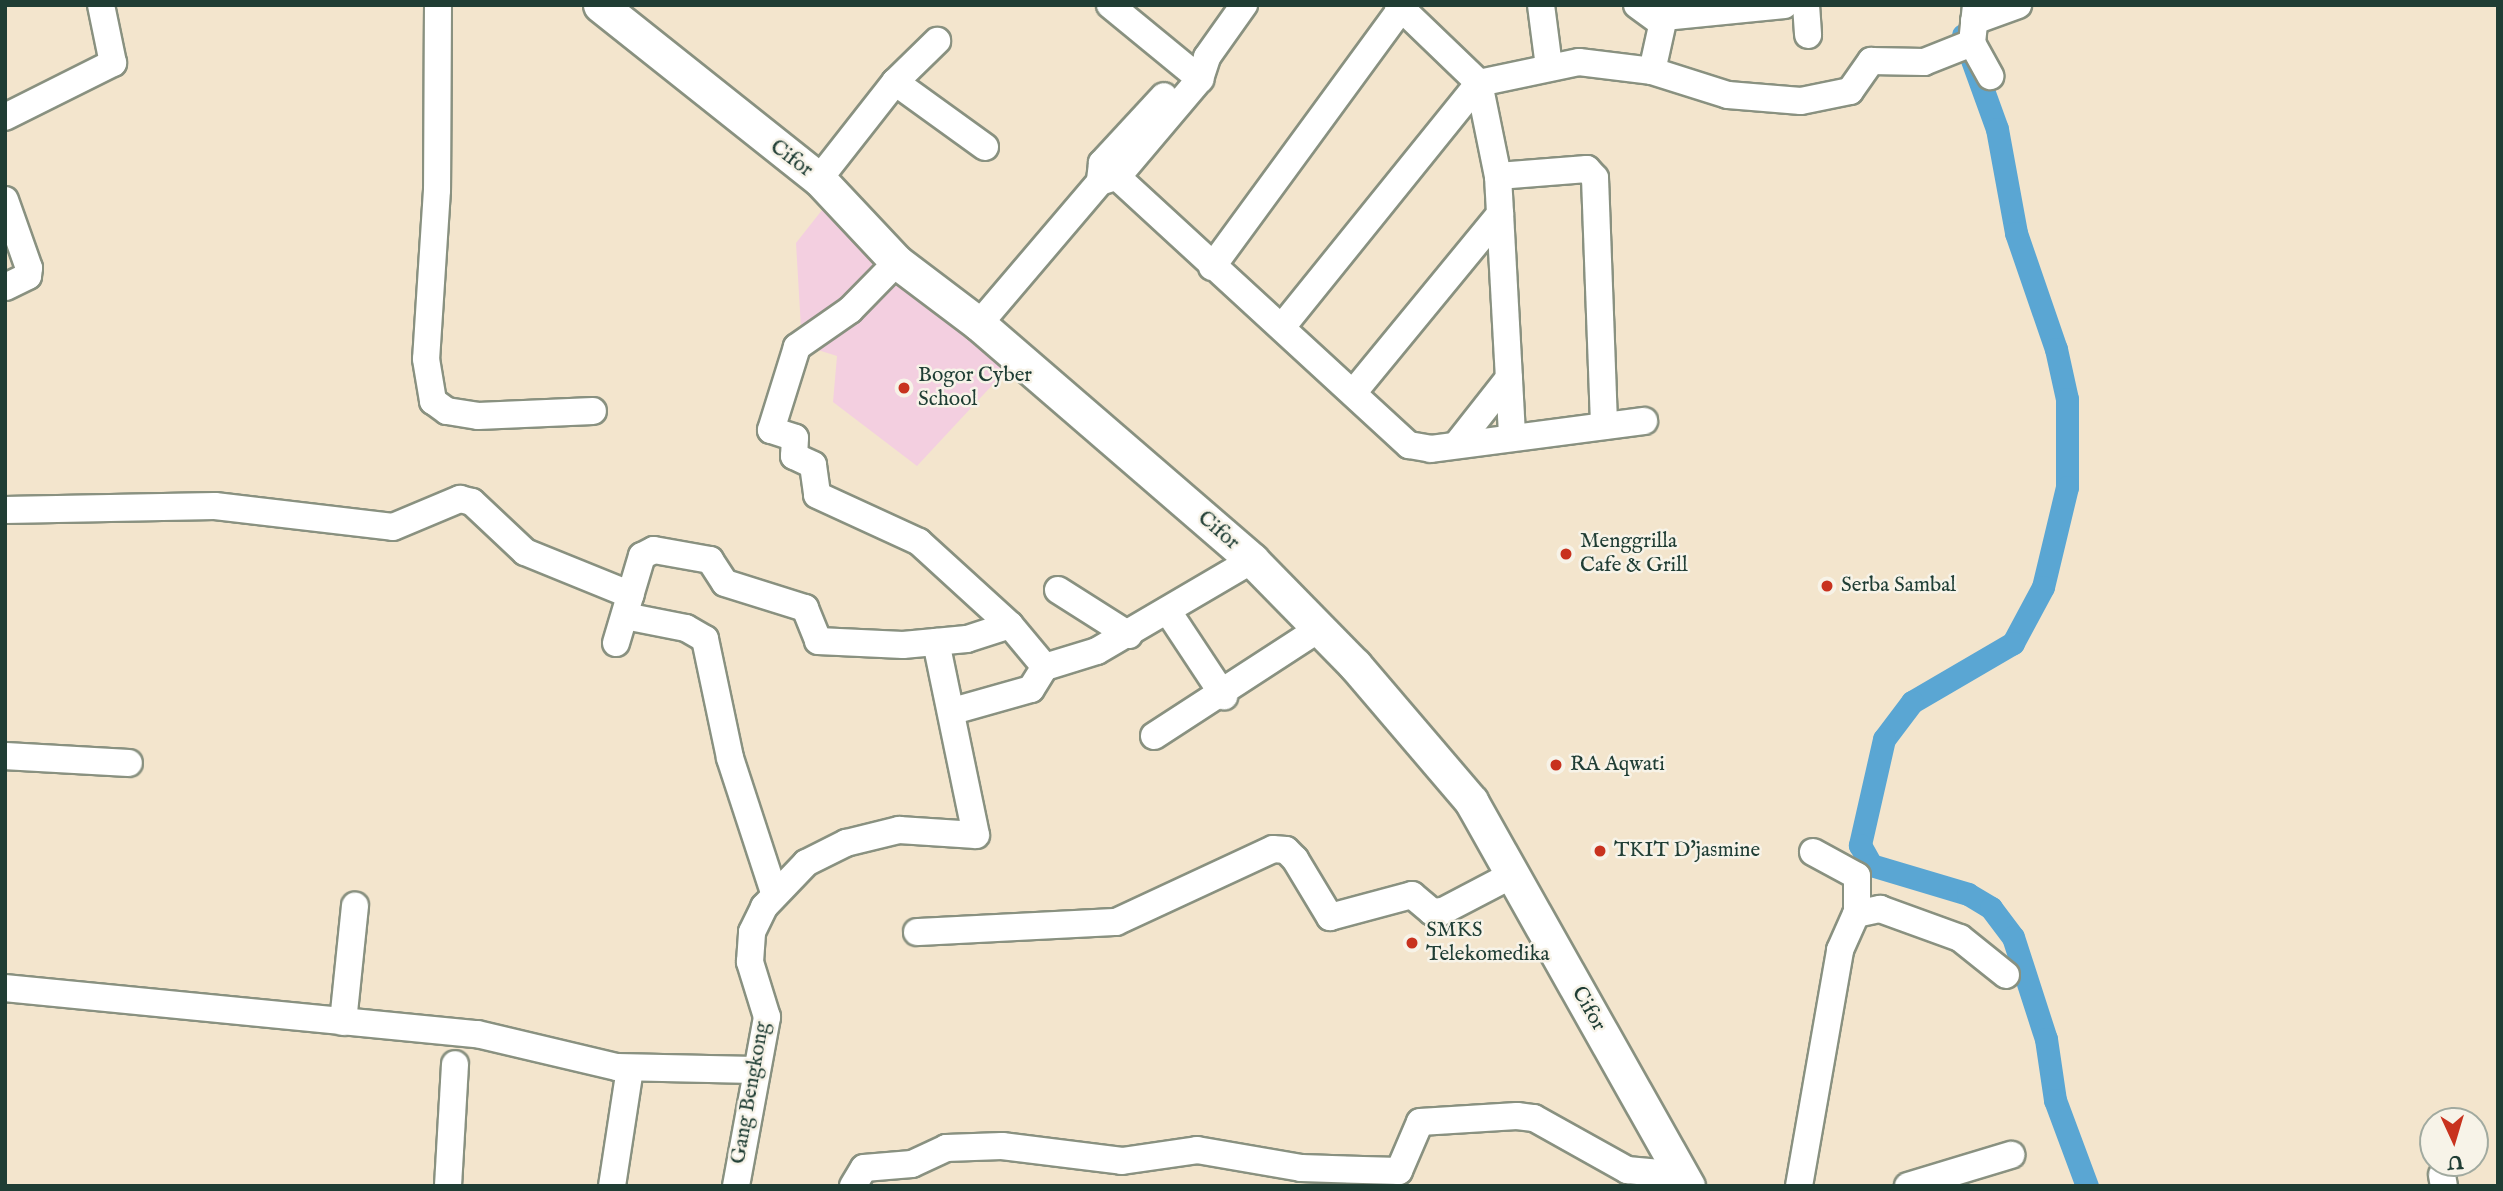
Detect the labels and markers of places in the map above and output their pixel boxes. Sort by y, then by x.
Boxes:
place label: Bogor Cyber School [918,363,1032,413]
marker: Bogor Cyber School [896,380,912,396]
place label: Menggrilla Cafe & Grill [1580,529,1688,579]
marker: Menggrilla Cafe & Grill [1558,546,1574,562]
place label: Serba Sambal [1841,573,1956,599]
marker: Serba Sambal [1819,578,1835,594]
place label: RA Aqwati [1570,752,1665,778]
marker: RA Aqwati [1548,757,1564,773]
place label: TKIT D'jasmine [1614,838,1760,864]
marker: TKIT D'jasmine [1592,843,1608,859]
place label: SMKS Telekomedika [1426,918,1550,968]
marker: SMKS Telekomedika [1404,935,1420,951]

